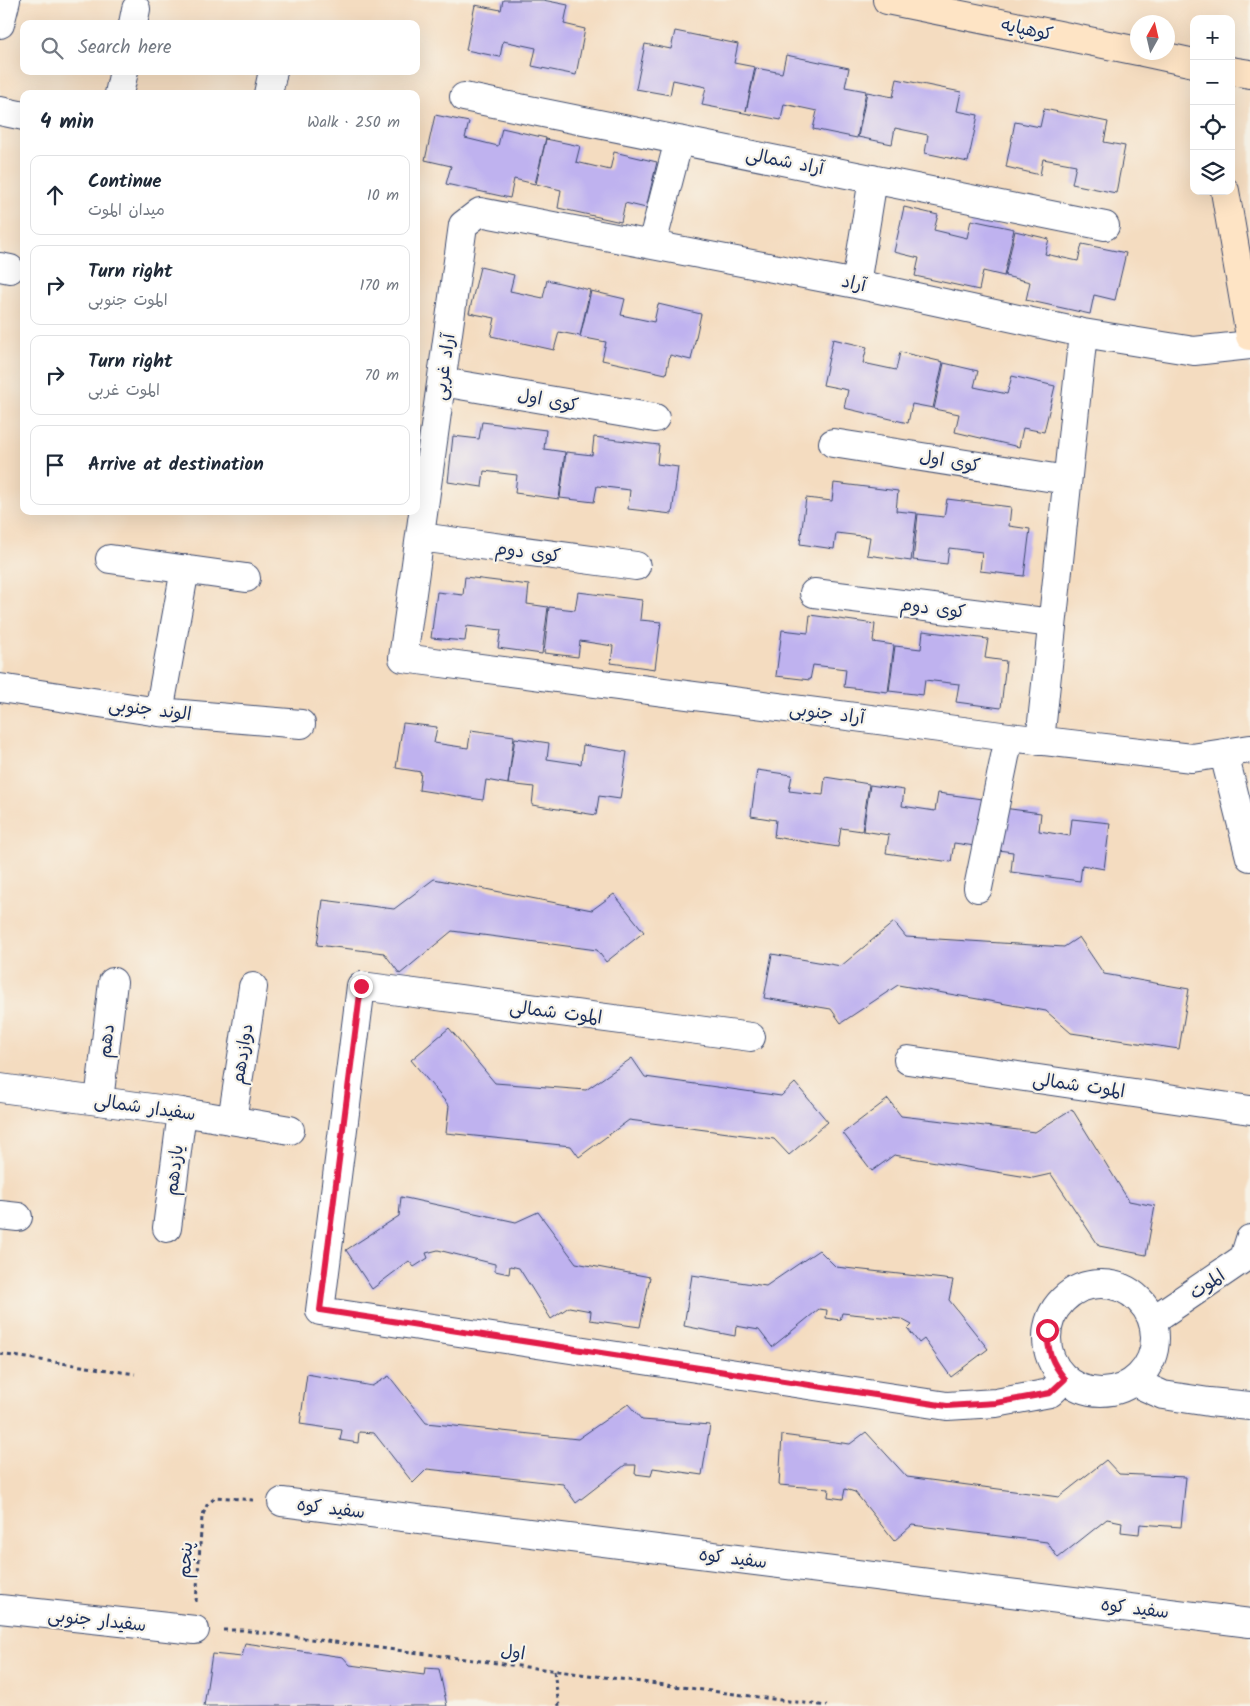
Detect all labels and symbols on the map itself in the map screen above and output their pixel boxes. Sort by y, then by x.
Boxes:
street label: کوهپایه [998,11,1056,50]
north arrow [1130,15,1175,60]
street label: آراد شمالی [743,141,828,185]
street label: آراد [839,268,870,302]
street label: آراد غربی [426,330,465,402]
street label: کوی اول [515,382,581,421]
street label: کوی اول [917,443,983,482]
street label: کوی دوم [493,535,563,572]
street label: کوی دوم [898,591,968,628]
street label: الوند جنوبی [107,691,193,730]
street label: آراد جنوبی [788,695,868,734]
route end [350,975,373,998]
street label: الموت شمالی [508,993,604,1034]
street label: دوازدهم [224,1022,263,1087]
street label: دهم [91,1023,124,1060]
street label: الموت شمالی [1031,1066,1127,1107]
street label: سفیدار شمالی [92,1087,198,1130]
street label: یازدهم [158,1143,193,1197]
street label: الموت [1184,1263,1232,1308]
route start [1036,1319,1059,1342]
street label: سفید کوه [295,1491,367,1528]
street label: پنجم [171,1541,202,1579]
street label: سفید کوه [697,1541,769,1578]
street label: سفید کوه [1099,1591,1171,1628]
street label: سفیدار جنوبی [46,1602,148,1641]
street label: اول [498,1637,527,1670]

